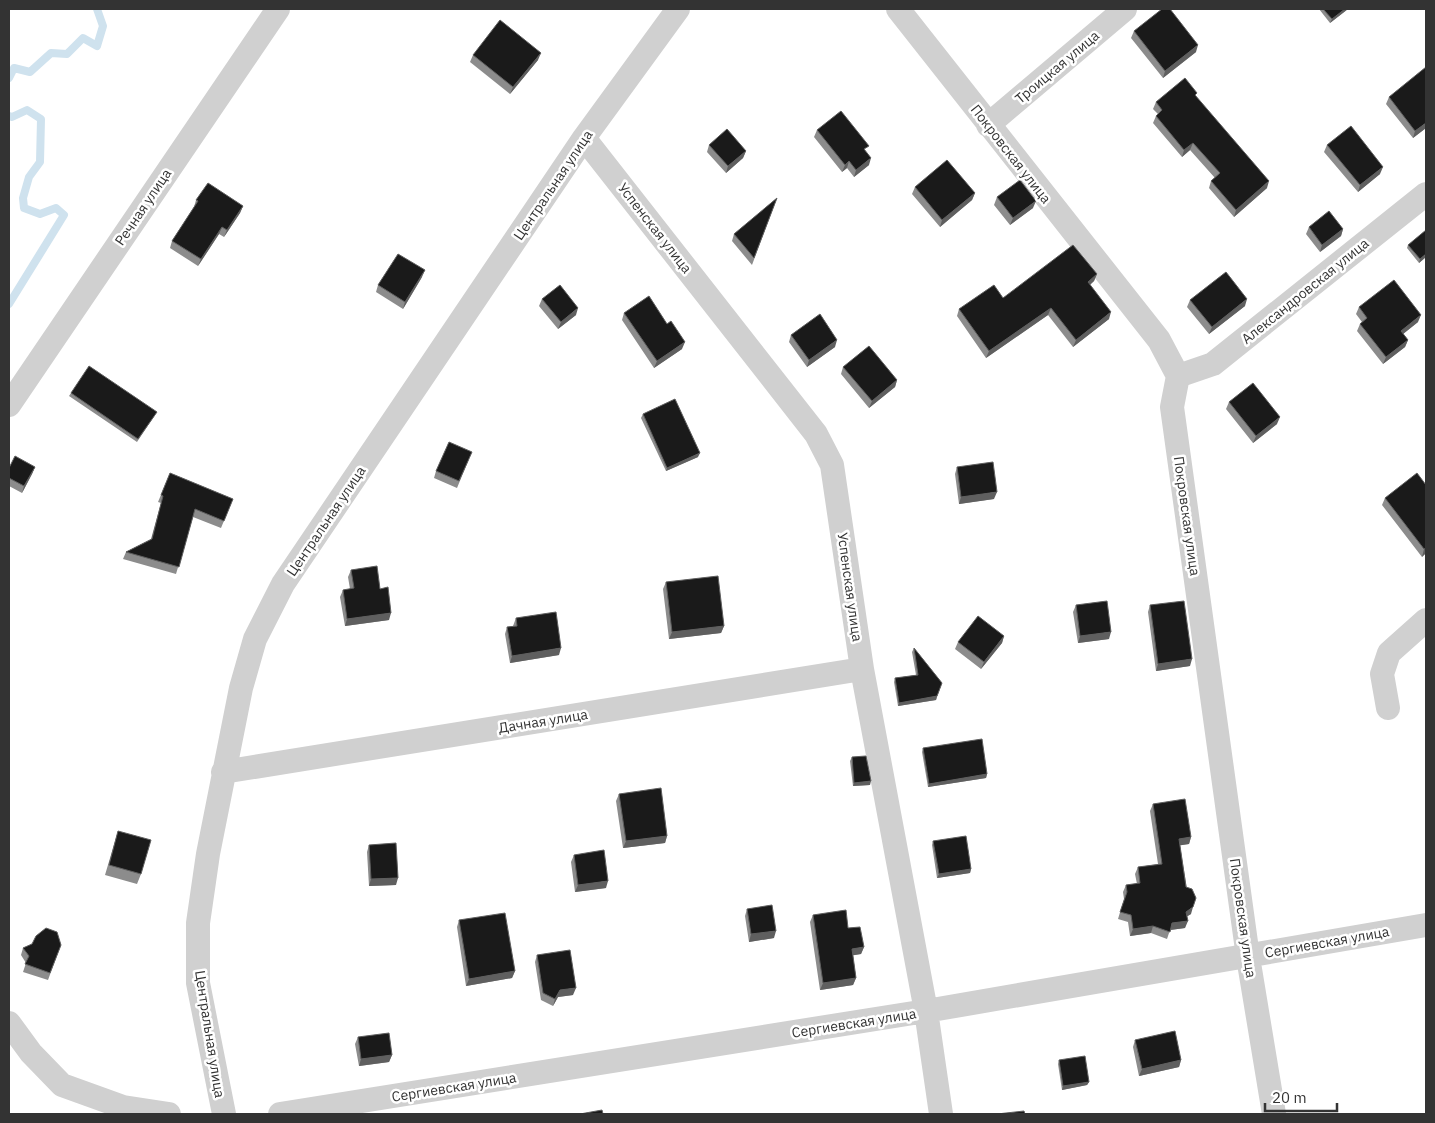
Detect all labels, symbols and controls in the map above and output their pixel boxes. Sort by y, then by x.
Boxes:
street label: Троицкая улица [1011,26,1103,108]
street label: Покровская улица [967,101,1056,207]
street label: Центральная улица [510,126,597,243]
street label: Речная улица [111,165,176,249]
street label: Успенская улица [614,179,696,277]
street label: Александровская улица [1238,234,1373,348]
street label: Покровская улица [1170,455,1204,578]
street label: Центральная улица [283,462,370,579]
street label: Успенская улица [833,531,867,643]
street label: Дачная улица [497,705,589,737]
street label: Покровская улица [1226,857,1260,980]
street label: Сергиевская улица [1263,922,1391,962]
street label: Центральная улица [191,969,229,1100]
street label: Сергиевская улица [790,1004,918,1042]
street label: Сергиевская улица [390,1068,518,1106]
scale bar [1265,1080,1338,1112]
text: 20 m [1272,1088,1307,1107]

